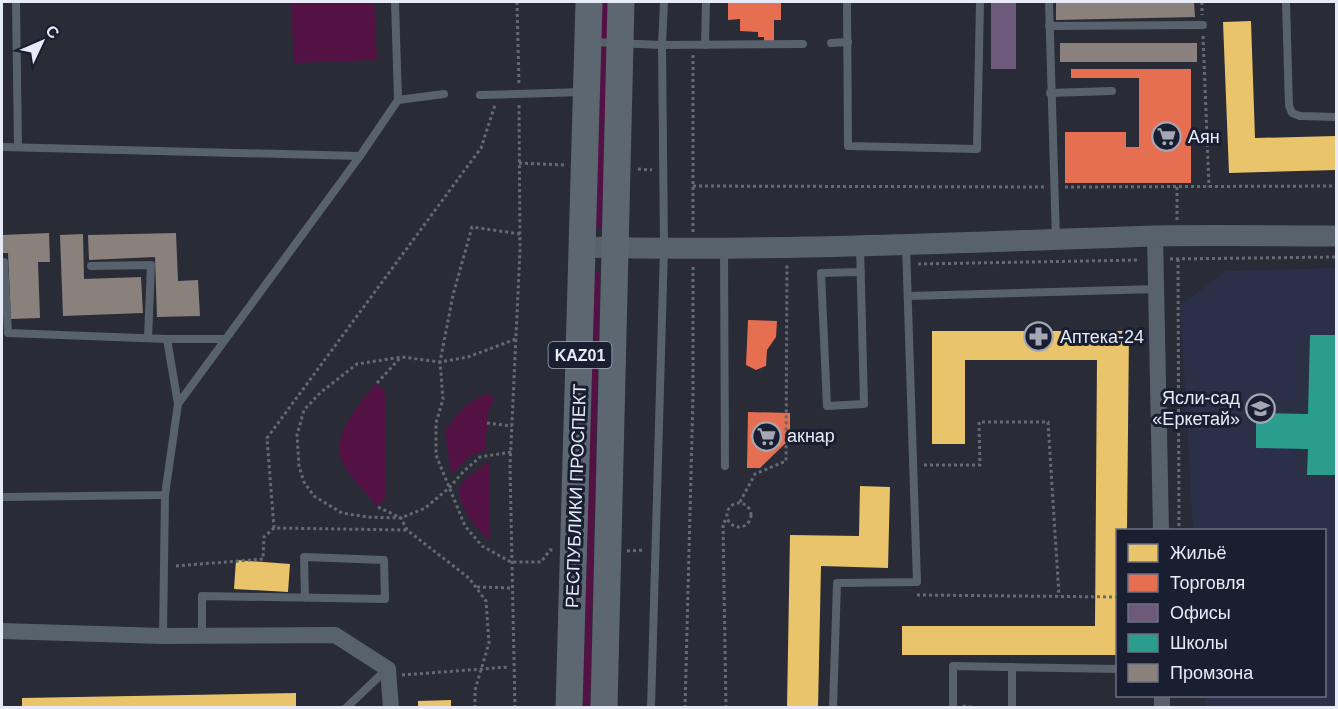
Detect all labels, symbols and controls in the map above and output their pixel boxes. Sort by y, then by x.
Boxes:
north arrow [12,12,72,72]
text: С [42,22,63,42]
supermarket icon: Аян [1151,121,1183,153]
place label: Аян [1188,127,1220,147]
pharmacy icon: Аптека-24 [1023,321,1055,353]
place label: Аптека-24 [1060,327,1144,347]
road number: KАZ01 [548,342,612,368]
street label: РЕСПУБЛИКИ ПРОСПЕКТ [562,384,590,608]
place label: Ясли-сад «Еркетай» [1152,388,1240,429]
school or university icon: Ясли-сад «Еркетай» [1245,392,1277,424]
supermarket icon: акнар [750,420,782,452]
place label: акнар [787,426,835,446]
legend [1116,529,1326,697]
text: Жильё [1170,543,1227,563]
text: Торговля [1170,573,1245,593]
text: Офисы [1170,603,1231,623]
text: Школы [1170,633,1228,653]
text: Промзона [1170,663,1254,683]

